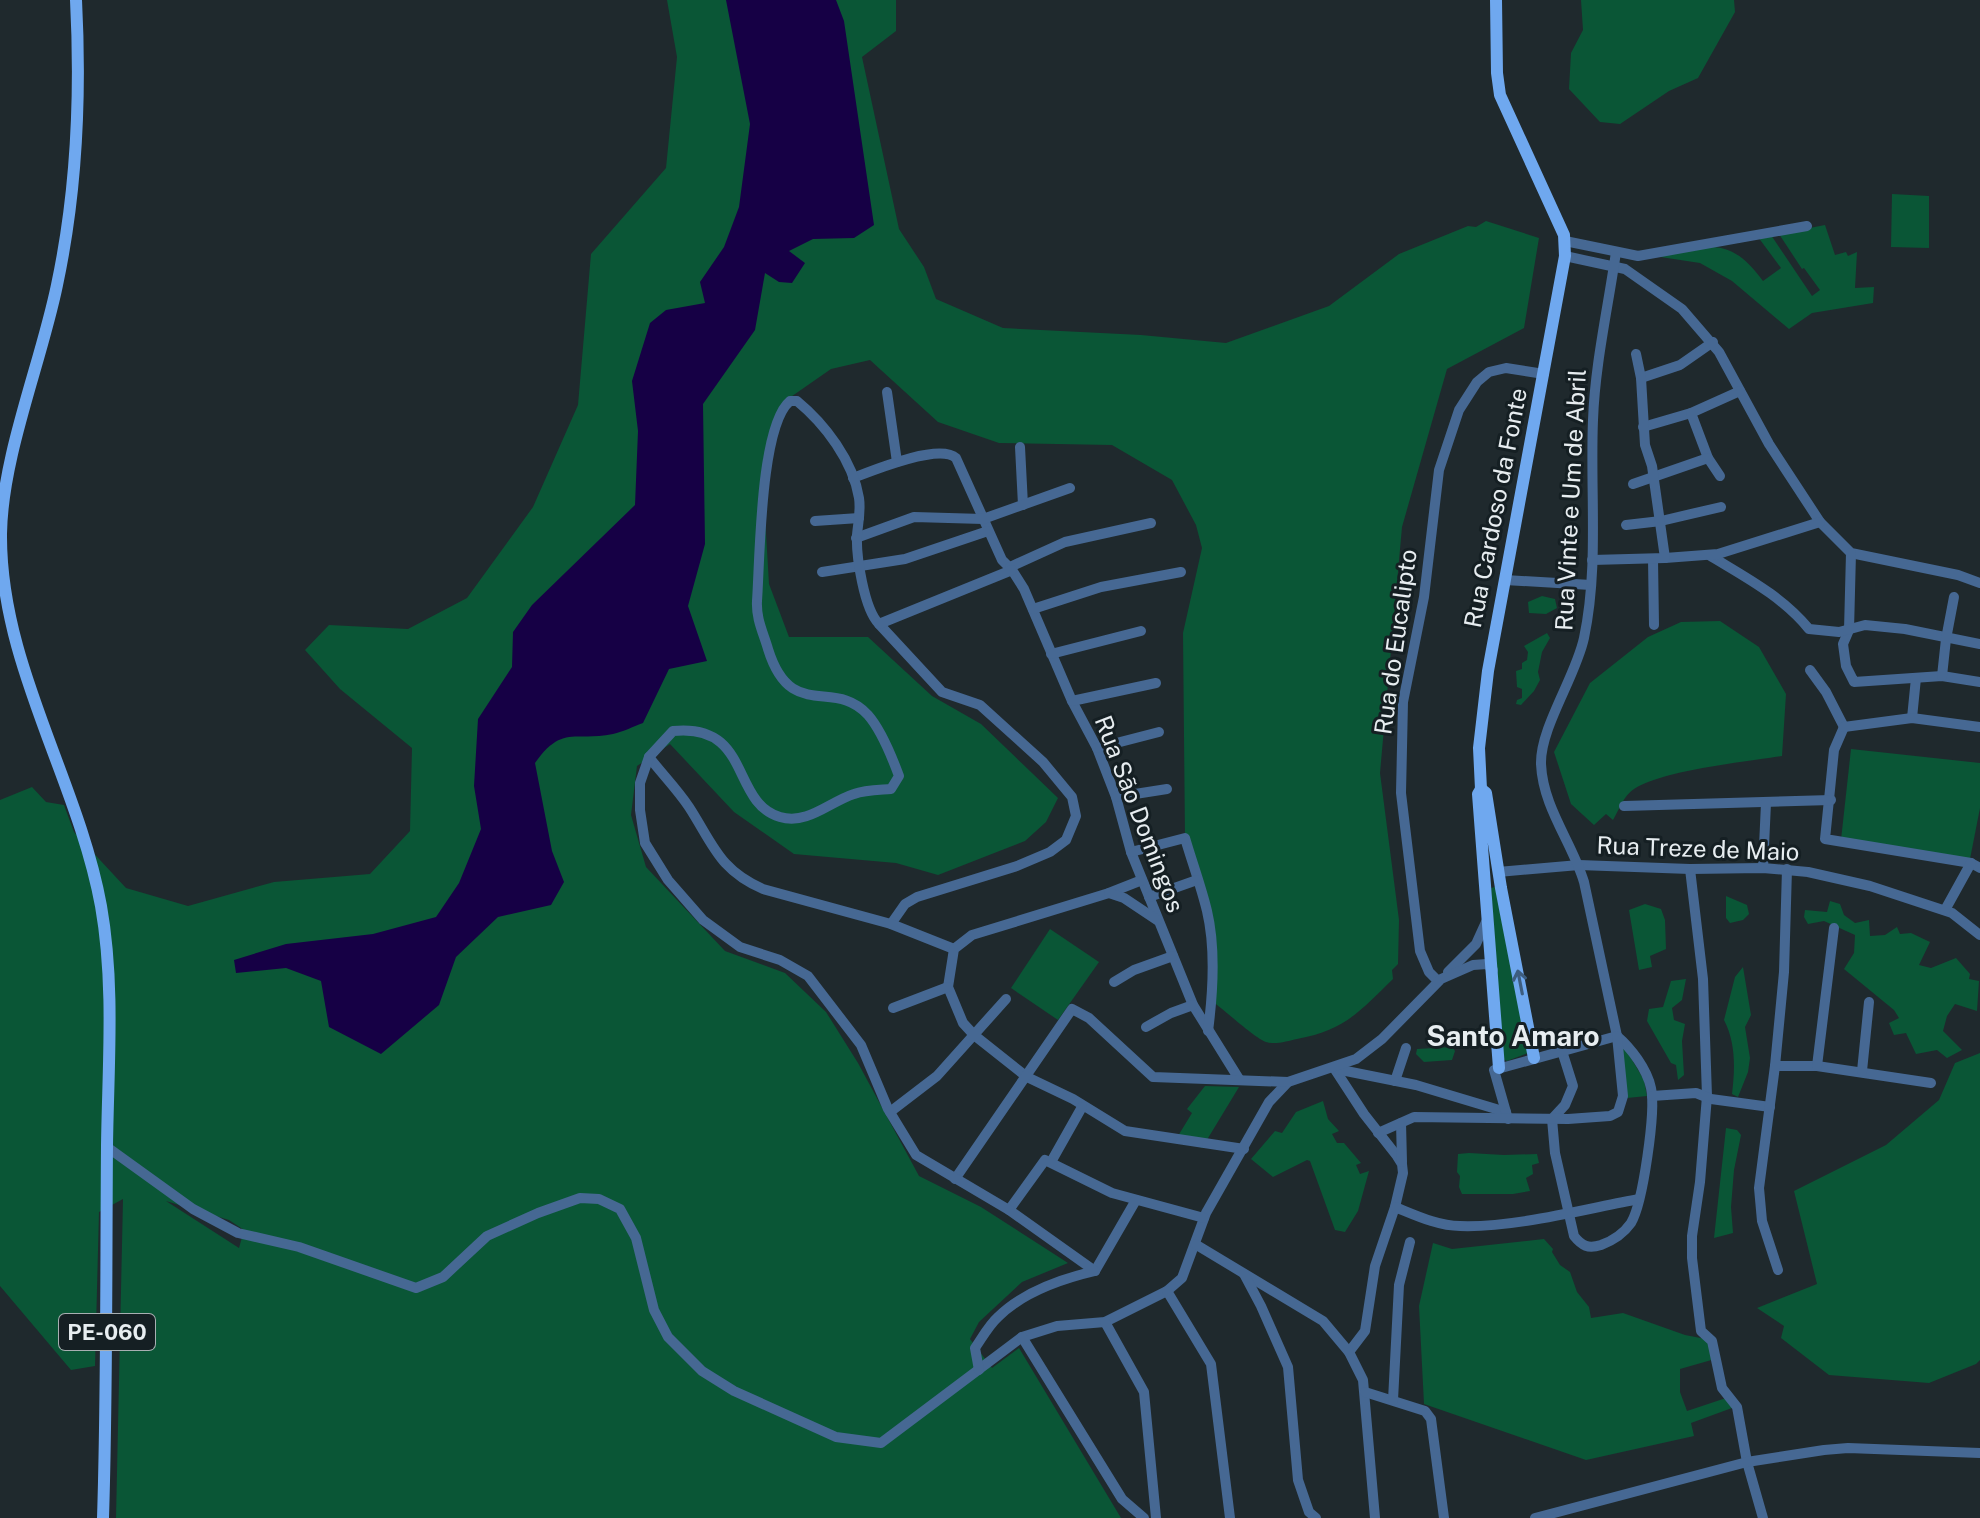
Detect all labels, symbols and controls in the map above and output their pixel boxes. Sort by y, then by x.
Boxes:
street label: Rua Vinte e Um de Abril [1549,368,1591,632]
street label: Rua Cardoso da Fonte [1458,386,1532,630]
street label: Rua do Eucalipto [1368,547,1422,736]
street label: Rua São Domingos [1089,711,1190,916]
street label: Rua Treze de Maio [1596,830,1800,866]
one-way arrow [1511,969,1526,995]
district label: Santo Amaro [1426,1019,1600,1052]
road number: PE-060 [59,1314,155,1350]

